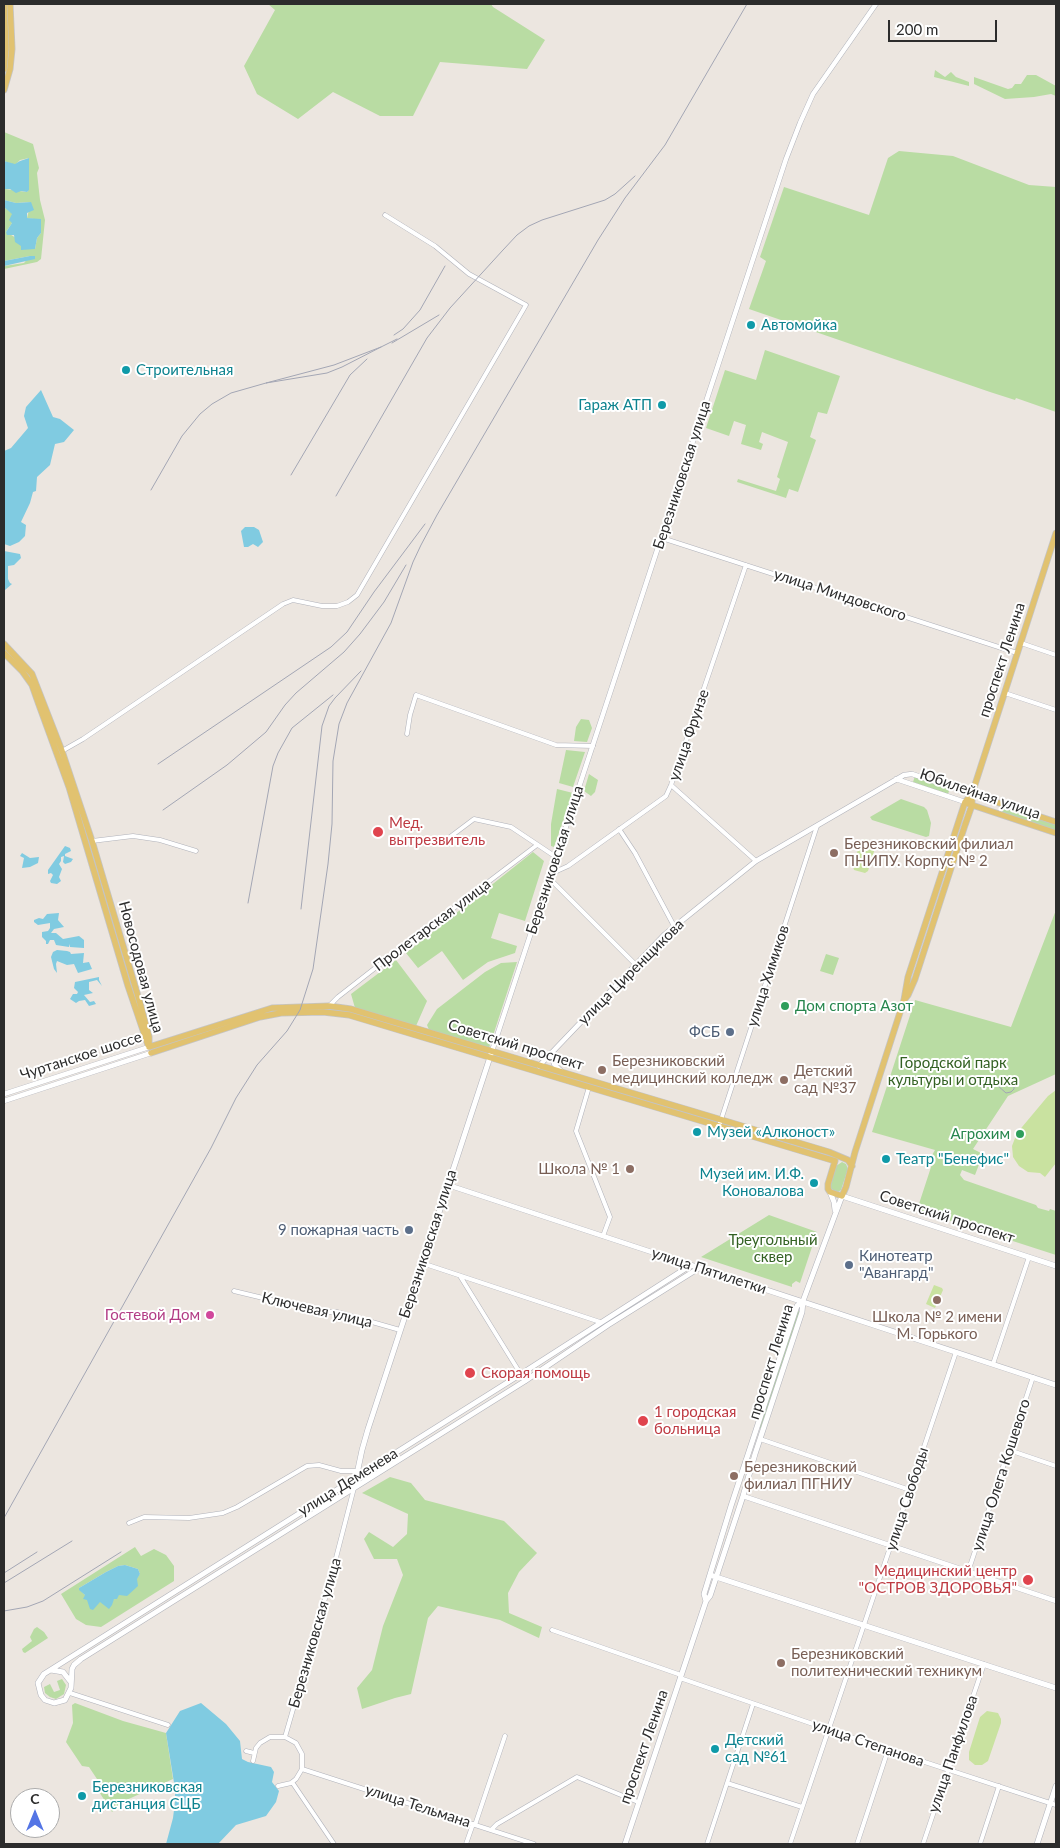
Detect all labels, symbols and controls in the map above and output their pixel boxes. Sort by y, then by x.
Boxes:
scale bar [890,10,999,42]
text: 200 m [896,20,938,38]
place label: Автомойка [761,316,837,334]
marker: Автомойка [745,319,757,331]
place label: Строительная [136,361,233,379]
marker: Строительная [120,364,132,376]
place label: Гараж АТП [578,396,652,414]
street label: Березниковская улица [649,398,715,552]
marker: Гараж АТП [656,399,668,411]
street label: улица Миндовского [771,565,909,625]
street label: проспект Ленина [975,600,1029,720]
street label: улица Фрунзе [665,687,713,783]
street label: Юбилейная улица [917,765,1043,823]
street label: Березниковская улица [522,783,588,937]
place label: Мед. вытрезвитель [389,814,485,849]
marker: Мед. вытрезвитель [371,825,385,839]
place label: Березниковский филиал ПНИПУ. Корпус № 2 [844,835,1014,870]
marker: Березниковский филиал ПНИПУ. Корпус № 2 [828,847,840,859]
street label: Пролетарская улица [370,875,494,975]
street label: Новосодовая улица [115,899,167,1035]
street label: улица Циренщикова [574,915,688,1029]
street label: улица Химиков [743,923,793,1029]
place label: Дом спорта Азот [795,997,913,1015]
marker: Дом спорта Азот [779,1000,791,1012]
street label: Советский проспект [446,1016,586,1074]
place label: ФСБ [689,1023,720,1041]
marker: ФСБ [724,1026,736,1038]
street label: Чуртанское шоссе [18,1028,144,1084]
place label: Березниковский медицинский колледж [612,1052,773,1087]
park label: Городской парк культуры и отдыха [888,1054,1018,1089]
place label: Детский сад №37 [794,1062,856,1097]
marker: Березниковский медицинский колледж [596,1064,608,1076]
marker: Детский сад №37 [778,1074,790,1086]
place label: Музей «Алконост» [707,1123,835,1141]
place label: Агрохим [950,1125,1010,1143]
marker: Музей «Алконост» [691,1126,703,1138]
marker: Агрохим [1014,1128,1026,1140]
place label: Театр "Бенефис" [896,1150,1009,1168]
marker: Театр "Бенефис" [880,1153,892,1165]
place label: Школа № 1 [538,1160,620,1178]
marker: Школа № 1 [624,1163,636,1175]
place label: Музей им. И.Ф. Коновалова [699,1165,804,1200]
street label: Березниковская улица [395,1167,461,1321]
marker: Музей им. И.Ф. Коновалова [808,1177,820,1189]
street label: Советский проспект [877,1187,1017,1247]
place label: 9 пожарная часть [278,1221,399,1239]
marker: 9 пожарная часть [403,1224,415,1236]
park label: Треугольный сквер [728,1231,818,1266]
street label: улица Пятилетки [649,1244,769,1298]
place label: Кинотеатр "Авангард" [859,1247,933,1282]
marker: Кинотеатр "Авангард" [843,1259,855,1271]
street label: Ключевая улица [260,1288,374,1332]
marker: Школа № 2 имени М. Горького [931,1294,943,1306]
street label: проспект Ленина [745,1302,797,1422]
place label: Гостевой Дом [105,1306,200,1324]
place label: Школа № 2 имени М. Горького [872,1308,1002,1343]
marker: Гостевой Дом [204,1309,216,1321]
place label: Скорая помощь [481,1364,590,1382]
marker: Скорая помощь [463,1366,477,1380]
street label: улица Олега Кошевого [968,1397,1034,1553]
place label: 1 городская больница [654,1403,736,1438]
marker: 1 городская больница [636,1414,650,1428]
street label: улица Деменева [295,1444,401,1520]
street label: улица Свободы [882,1445,932,1553]
place label: Березниковский филиал ПГНИУ [744,1458,857,1493]
marker: Березниковский филиал ПГНИУ [728,1470,740,1482]
street label: Березниковская улица [285,1556,345,1710]
place label: Медицинский центр "ОСТРОВ ЗДОРОВЬЯ" [859,1562,1017,1597]
marker: Медицинский центр "ОСТРОВ ЗДОРОВЬЯ" [1021,1573,1035,1587]
place label: Березниковский политехнический техникум [791,1645,982,1680]
marker: Березниковский политехнический техникум [775,1657,787,1669]
street label: проспект Ленина [616,1688,672,1806]
street label: улица Панфилова [924,1693,982,1815]
street label: улица Степанова [810,1715,926,1771]
place label: Детский сад №61 [725,1731,787,1766]
marker: Детский сад №61 [709,1743,721,1755]
place label: Березниковская дистанция СЦБ [92,1778,203,1813]
street label: улица Тельмана [363,1780,473,1832]
north arrow [10,1788,60,1838]
text: С [30,1790,40,1807]
marker: Березниковская дистанция СЦБ [76,1790,88,1802]

